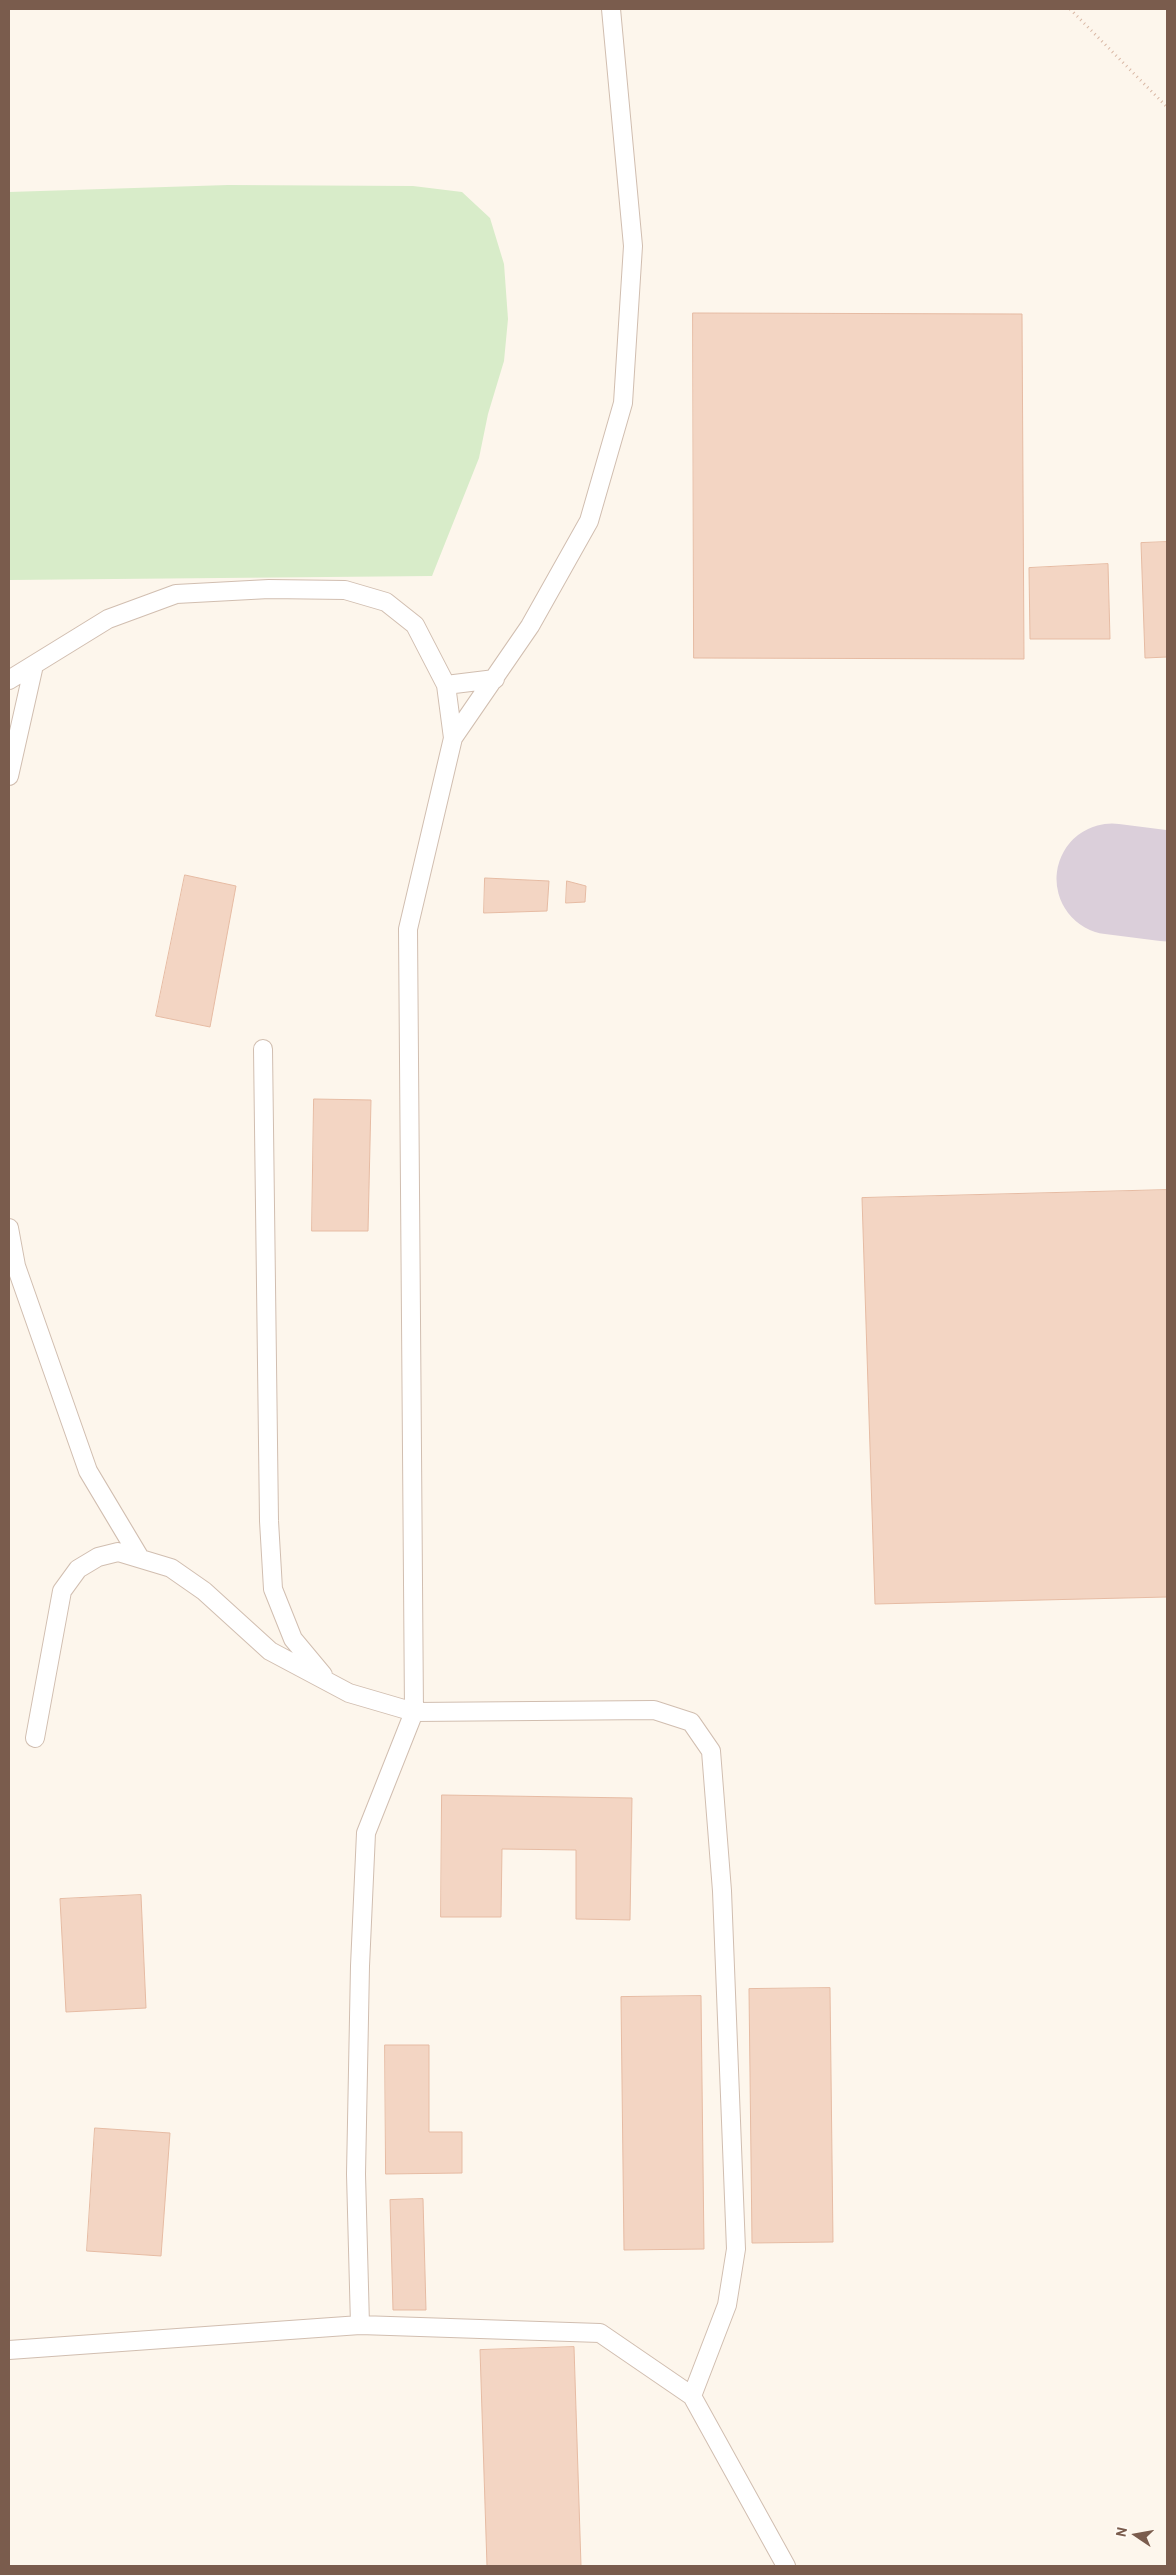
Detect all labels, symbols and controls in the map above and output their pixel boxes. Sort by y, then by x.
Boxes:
north arrow [1111,2510,1161,2560]
text: N [1112,2525,1130,2538]

